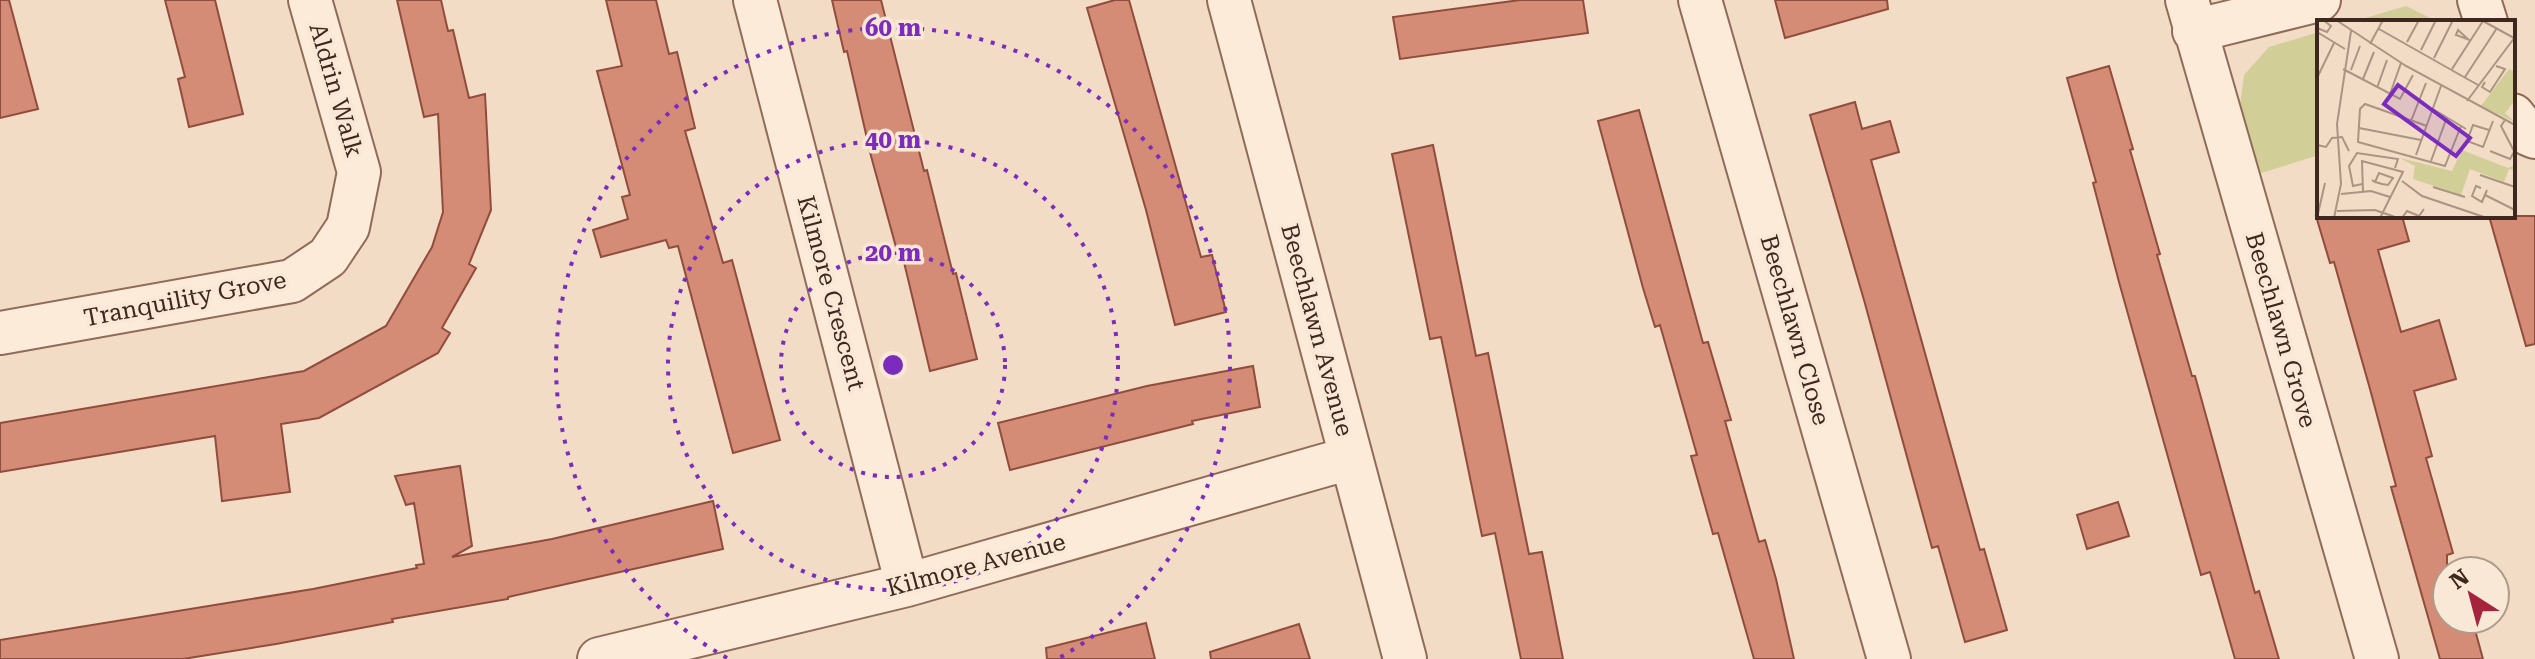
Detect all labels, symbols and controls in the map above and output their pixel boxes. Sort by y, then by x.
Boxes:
text: 60 m [865,14,921,42]
street label: Aldrin Walk [304,20,368,160]
inset map [2317,20,2515,218]
text: 40 m [865,126,921,154]
street label: Kilmore Crescent [792,193,870,393]
street label: Beechlawn Avenue [1275,221,1359,439]
street label: Beechlawn Grove [2240,229,2322,431]
street label: Beechlawn Close [1754,232,1836,428]
text: 20 m [865,239,921,267]
street label: Tranquility Grove [81,266,289,332]
centre of rings [879,351,907,379]
street label: Kilmore Avenue [883,528,1069,602]
north arrow [2431,555,2511,635]
text: N [2445,564,2474,594]

